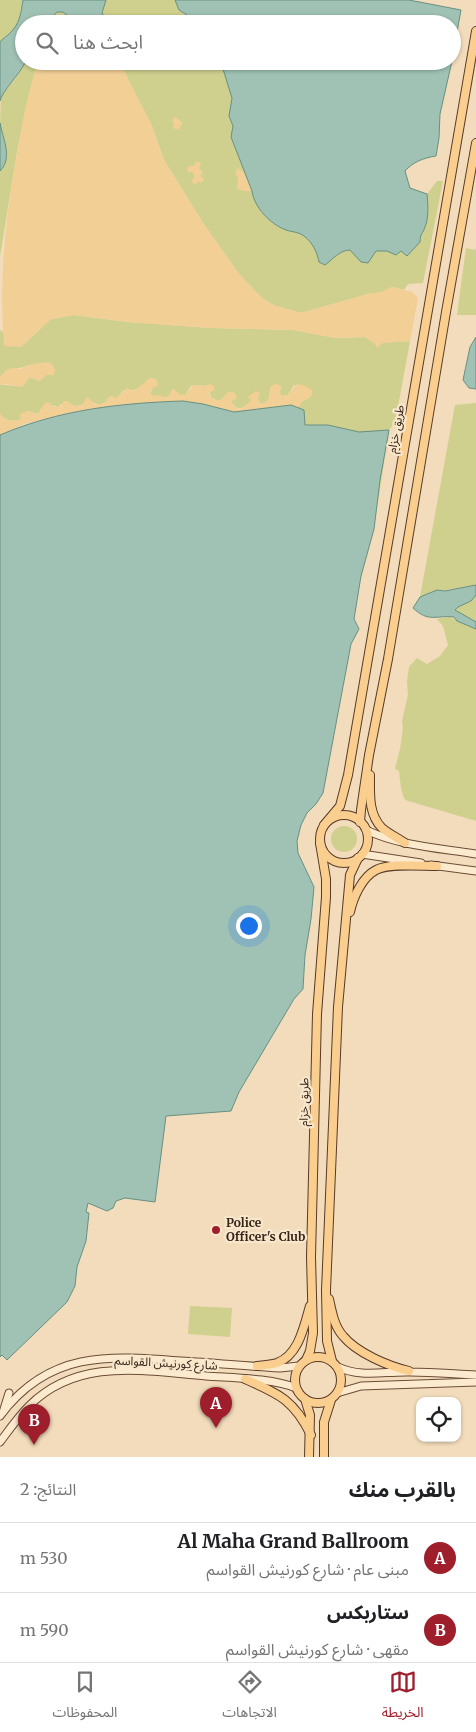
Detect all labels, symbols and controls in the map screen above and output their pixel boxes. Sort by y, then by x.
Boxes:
search box [15,15,461,70]
icon: search [33,29,61,57]
text: ابحث هنا [73,30,143,54]
street label: طريق خزام [384,404,409,455]
your location [236,913,262,939]
street label: طريق خزام [296,1077,313,1127]
place label: Police Officer's Club [226,1215,305,1244]
marker: Police Officer's Club [210,1224,222,1236]
street label: شارع كورنيش القواسم [114,1352,218,1375]
pin: A [200,1387,232,1428]
map controls [416,1397,461,1442]
button: locate [416,1397,461,1442]
pin: B [18,1404,50,1445]
text: بالقرب منك [349,1476,456,1503]
text: النتائج: 2 [20,1479,76,1499]
text: Al Maha Grand Ballroom [177,1529,409,1553]
text: 530 m [20,1548,68,1568]
text: A [434,1548,446,1568]
text: مبنى عام · شارع كورنيش القواسم [207,1559,409,1579]
text: ستاربكس [327,1600,409,1624]
text: 590 m [20,1620,69,1640]
text: B [434,1620,446,1640]
text: مقهى · شارع كورنيش القواسم [226,1639,409,1659]
tab: المحفوظات [52,1668,117,1727]
tab: الاتجاهات [222,1668,277,1727]
tab: الخريطة [382,1668,424,1727]

